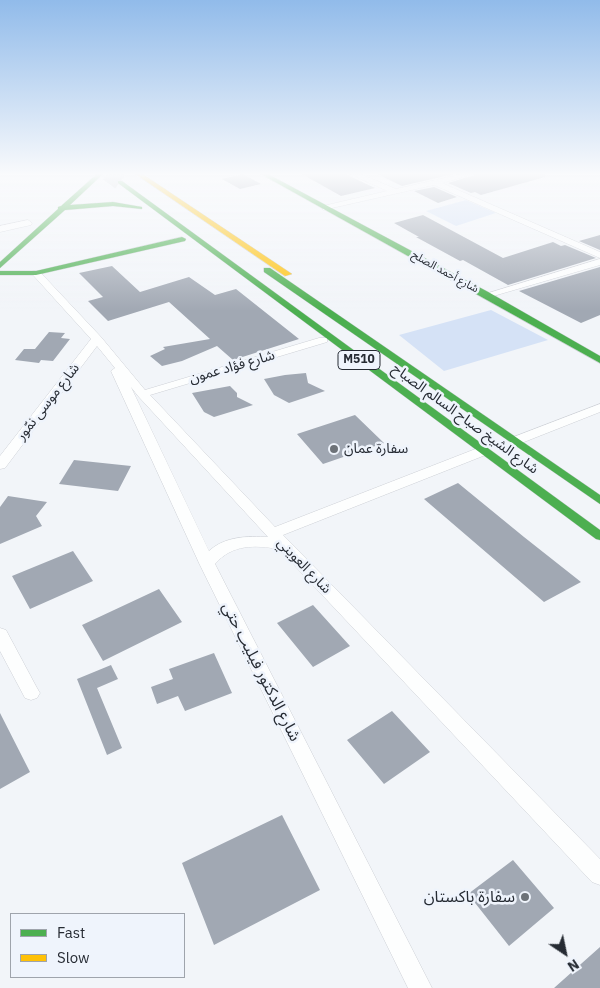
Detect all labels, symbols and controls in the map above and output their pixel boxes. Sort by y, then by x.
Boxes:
street label: شارع أحمد الصلح [409,248,481,296]
street label: شارع فؤاد عمون [187,347,277,387]
road number: M510 [338,350,380,370]
street label: شارع موسى نمّور [13,360,83,444]
street label: شارع الشيخ صباح السالم الصباح [389,360,541,478]
place label: سفارة عمان [344,441,408,457]
marker: سفارة عمان [328,443,340,455]
street label: شارع العويني [273,535,335,597]
street label: شارع الدكتور فيليب حتي [218,599,304,745]
place label: سفارة باكستان [424,887,515,907]
marker: سفارة باكستان [519,891,531,903]
legend [10,913,185,978]
text: Fast [57,923,85,942]
north arrow [540,928,590,978]
text: Slow [57,948,90,967]
text: N [564,955,583,976]

